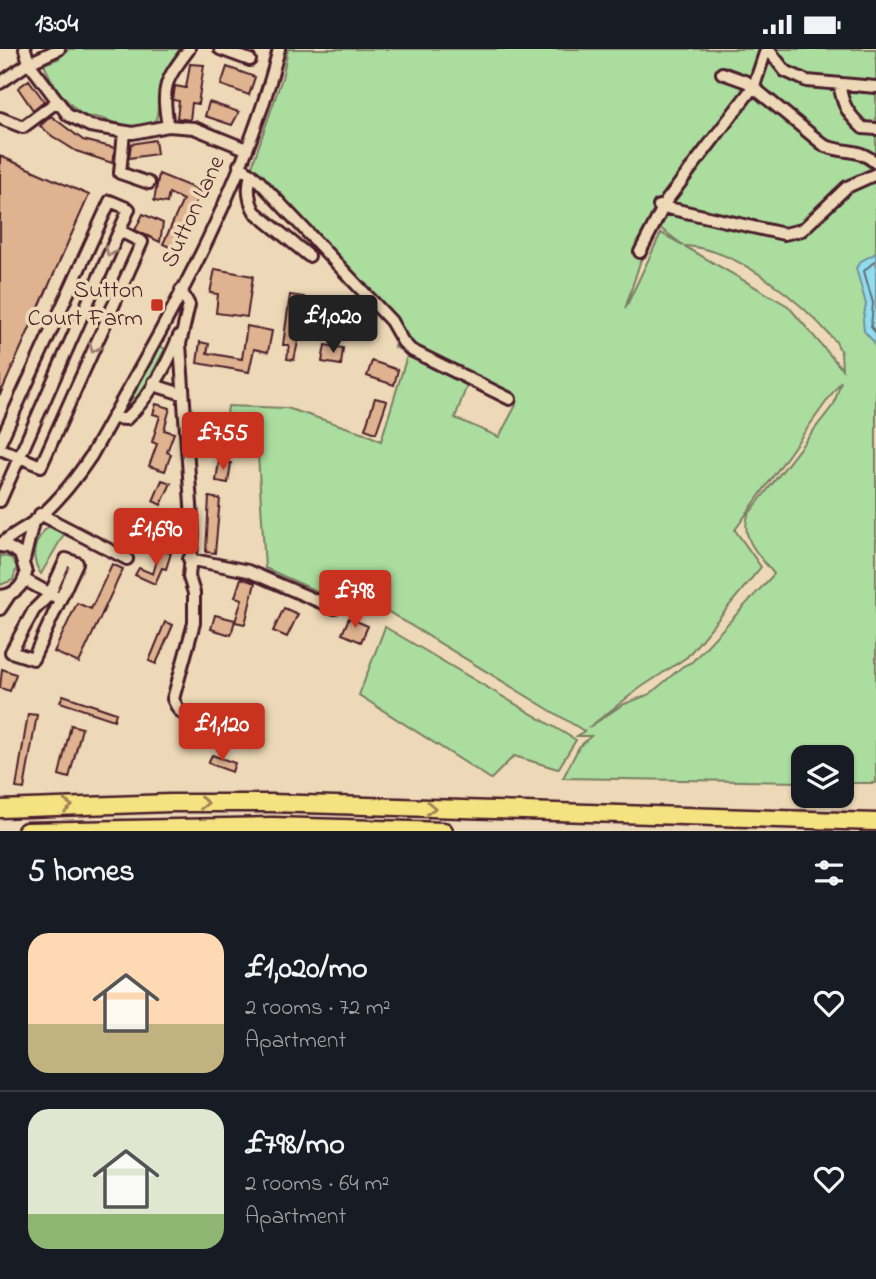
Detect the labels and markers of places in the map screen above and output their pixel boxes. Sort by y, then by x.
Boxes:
place label: Sutton Court Farm [28,274,143,337]
pin: £1,020 [276,295,390,355]
marker: Sutton Court Farm [149,297,165,313]
pin: £755 [182,413,264,472]
pin: £1,690 [99,509,213,568]
pin: £798 [314,571,396,630]
pin: £1,120 [165,703,279,763]

